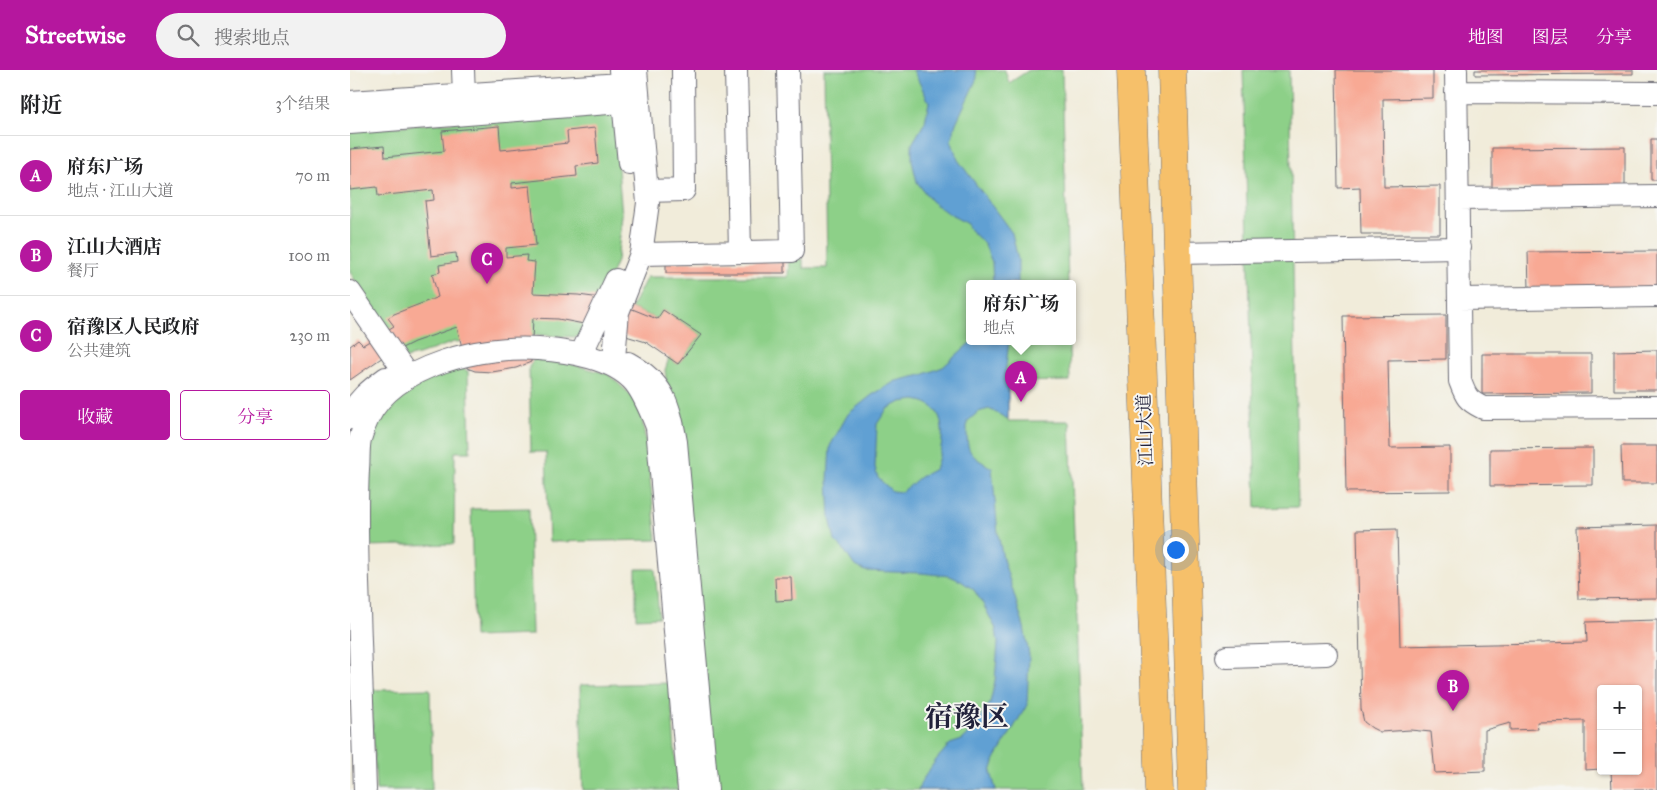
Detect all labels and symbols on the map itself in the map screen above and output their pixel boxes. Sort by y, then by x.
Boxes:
pin: C [471,243,503,284]
pin: A [1005,361,1037,402]
street label: 江山大道 [1133,394,1157,466]
your location [1163,537,1189,563]
pin: B [1437,670,1469,711]
district label: 宿豫区 [925,699,1009,734]

